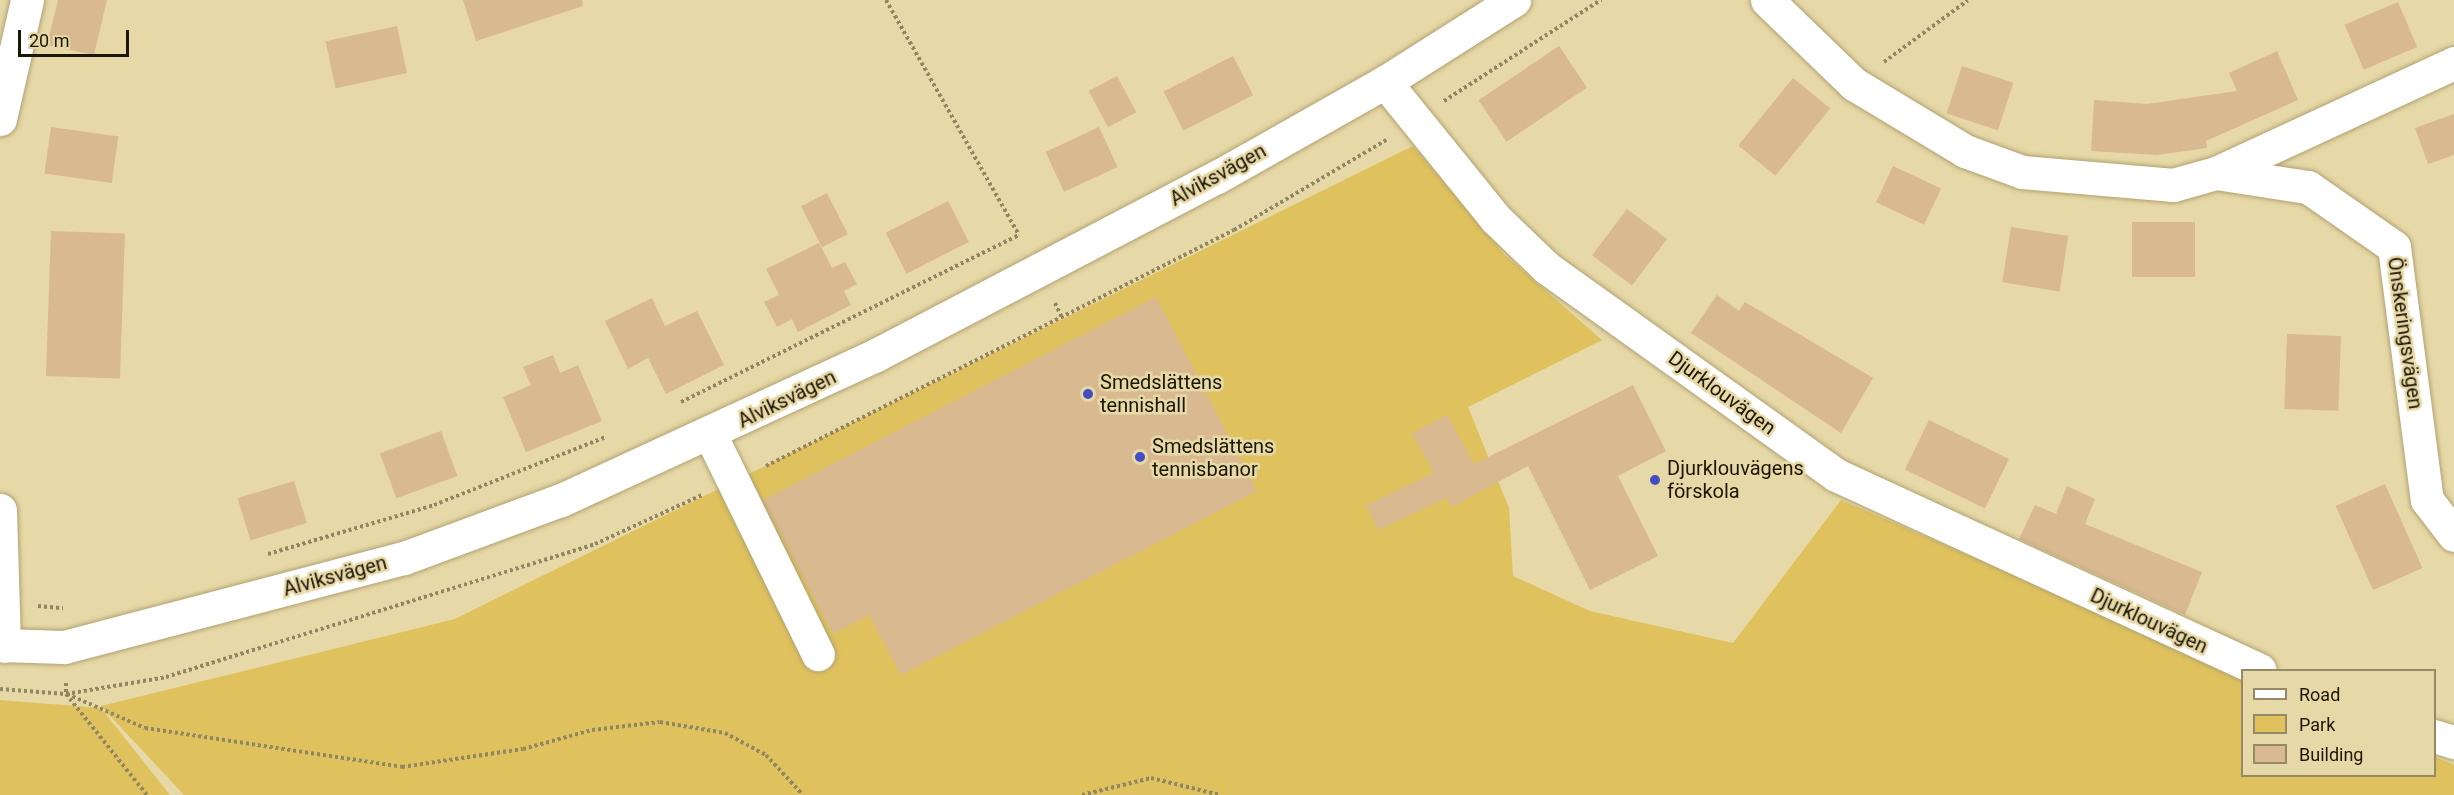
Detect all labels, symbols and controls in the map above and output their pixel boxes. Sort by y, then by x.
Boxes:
scale bar [21,18,132,56]
text: 20 m [29,30,69,51]
street label: Alviksvägen [1166,139,1270,211]
street label: Önskeringsvägen [2382,255,2428,411]
street label: Djurklouvägen [1664,346,1780,440]
street label: Alviksvägen [734,365,840,433]
place label: Smedslättens tennishall [1100,371,1222,418]
marker: Smedslättens tennishall [1081,387,1095,401]
place label: Smedslättens tennisbanor [1152,434,1274,481]
marker: Smedslättens tennisbanor [1133,450,1147,464]
place label: Djurklouvägens förskola [1667,456,1804,503]
marker: Djurklouvägens förskola [1648,473,1662,487]
street label: Alviksvägen [281,551,389,601]
street label: Djurklouvägen [2087,583,2211,659]
legend [2241,669,2436,777]
text: Road [2299,684,2340,705]
text: Park [2299,714,2335,735]
text: Building [2299,744,2363,765]

